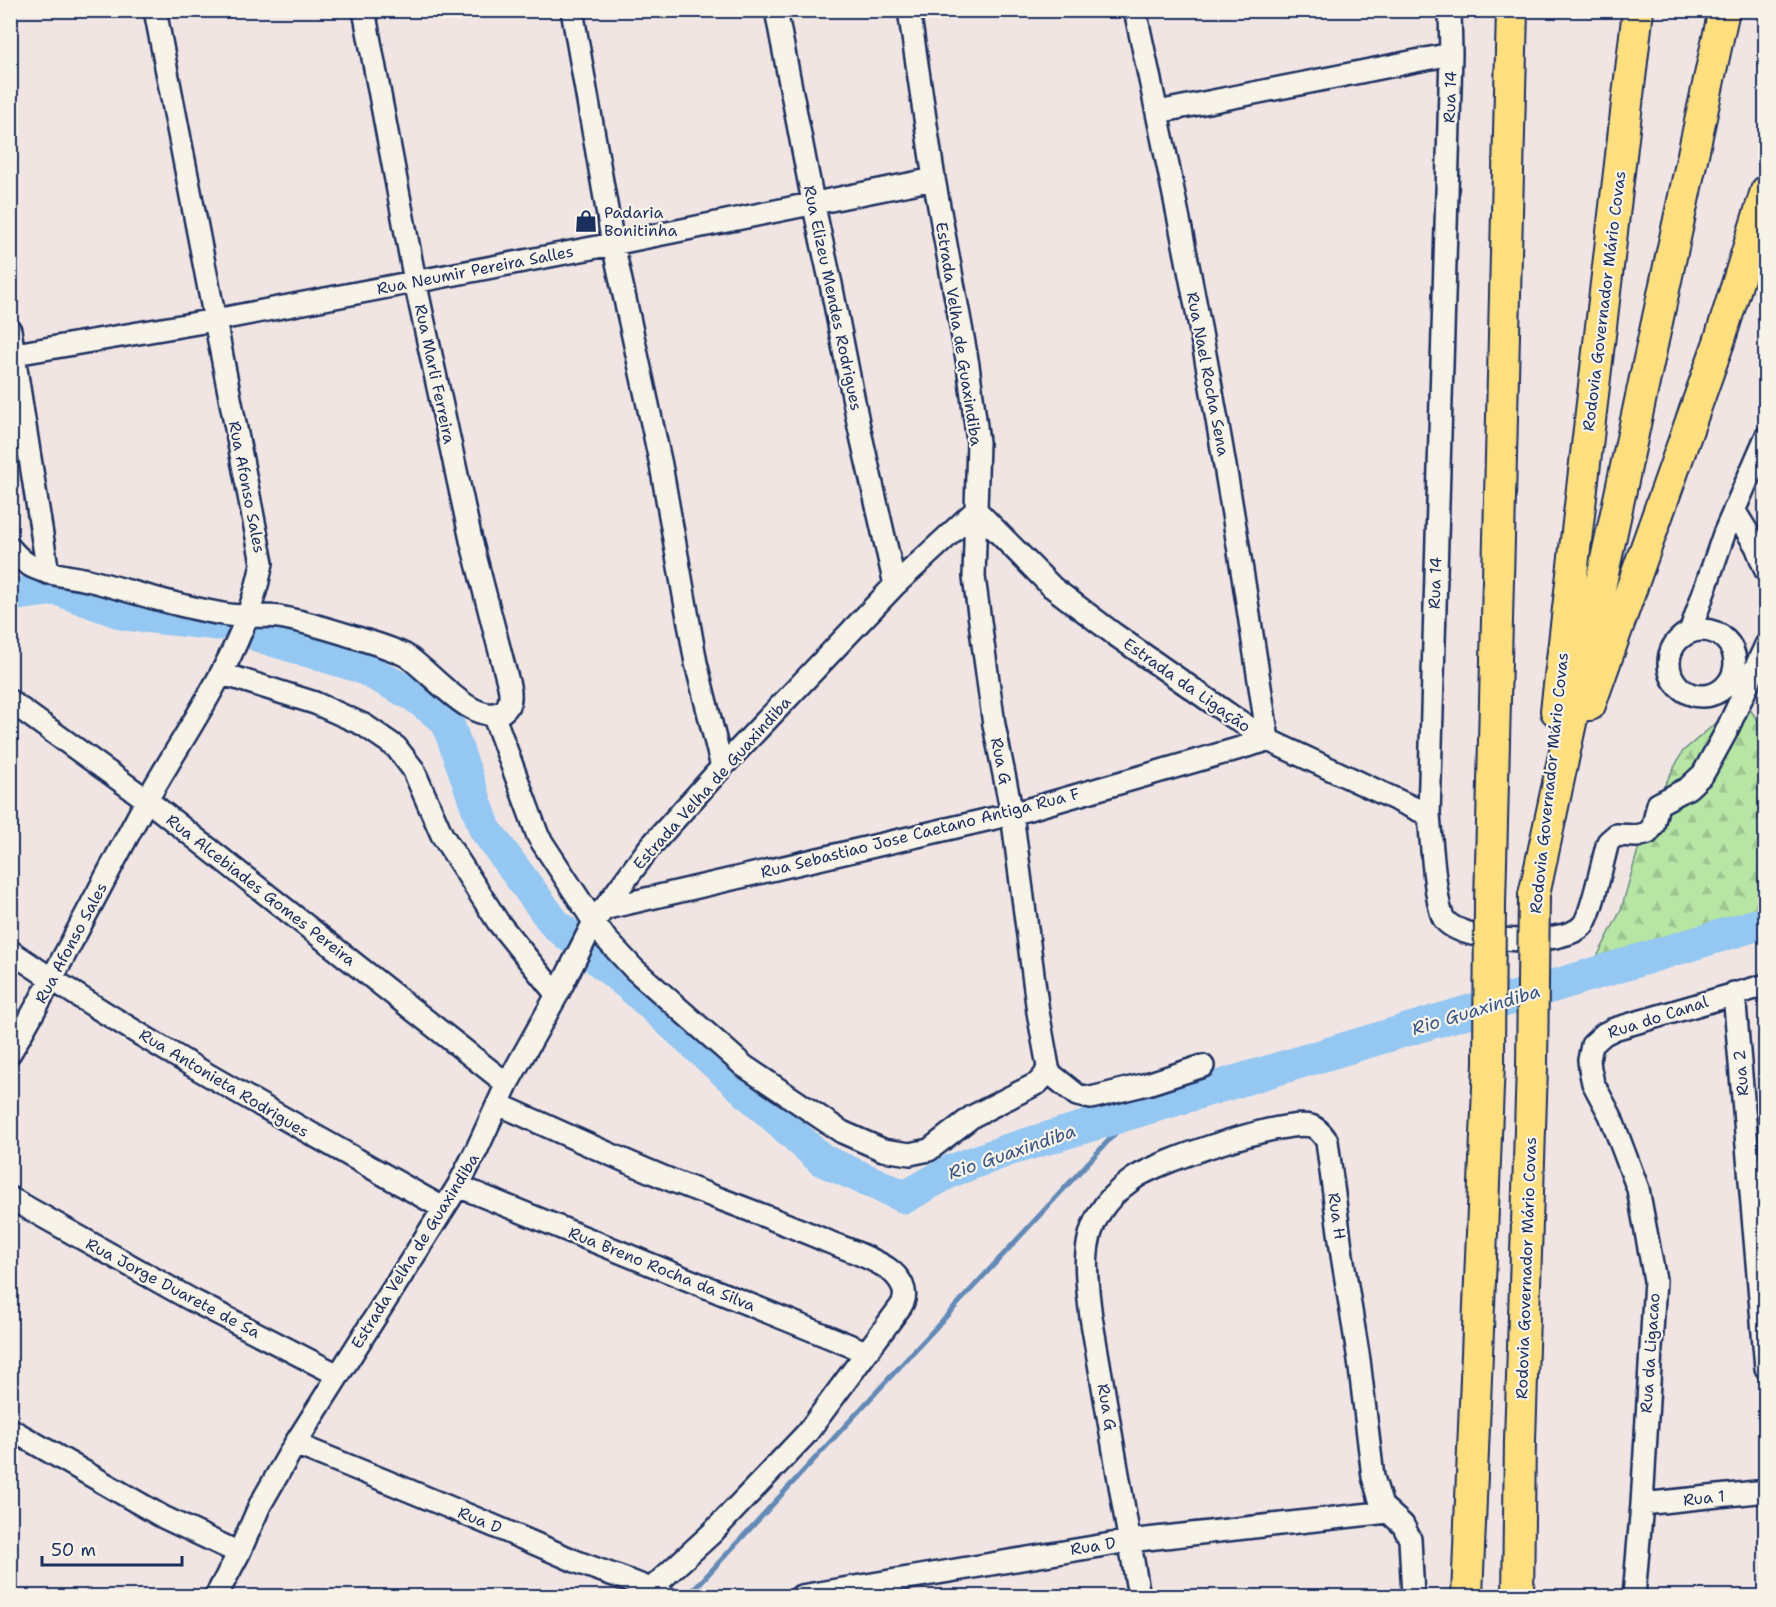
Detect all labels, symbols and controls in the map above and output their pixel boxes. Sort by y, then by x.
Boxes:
street label: Rua 14 [1439,70,1461,124]
street label: Rodovia Governador Mário Covas [1578,170,1630,432]
street label: Rua Elizeu Mendes Rodrigues [799,183,867,413]
place label: Padaria Bonitinha [604,202,678,241]
shop icon: Padaria Bonitinha [573,208,599,234]
street label: Estrada Velha de Guaxindiba [931,221,987,447]
street label: Rua Neumir Pereira Salles [375,241,575,299]
street label: Rua Nael Rocha Sena [1182,290,1234,458]
street label: Rua Marli Ferreira [410,302,460,446]
street label: Rua Afonso Sales [224,419,270,555]
street label: Rua 14 [1424,556,1446,610]
street label: Estrada da Ligação [1119,633,1255,737]
street label: Rodovia Governador Mário Covas [1525,651,1573,914]
street label: Estrada Velha de Guaxindiba [628,692,796,874]
street label: Rua G [986,736,1016,786]
street label: Rua Sebastiao Jose Caetano Antiga Rua F [758,783,1082,883]
street label: Rua Alcebiades Gomes Pereira [162,809,360,971]
street label: Rua Afonso Sales [30,879,112,1007]
water label: Rio Guaxindiba [1409,979,1543,1041]
street label: Rua do Canal [1605,991,1711,1043]
street label: Rua Antonieta Rodrigues [135,1024,313,1142]
street label: Rua 2 [1729,1049,1753,1097]
water label: Rio Guaxindiba [945,1119,1079,1185]
street label: Rodovia Governador Mário Covas [1511,1137,1541,1399]
street label: Estrada Velha de Guaxindiba [346,1149,484,1353]
street label: Rua H [1323,1191,1351,1241]
street label: Rua Breno Rocha da Silva [565,1222,759,1316]
street label: Rua Jorge Duarete de Sa [82,1233,264,1343]
street label: Rua da Ligacao [1635,1292,1665,1414]
street label: Rua G [1093,1382,1121,1432]
street label: Rua 1 [1682,1485,1726,1511]
street label: Rua D [455,1502,505,1538]
scale bar [42,1529,182,1567]
street label: Rua D [1069,1532,1117,1560]
text: 50 m [51,1538,96,1562]

